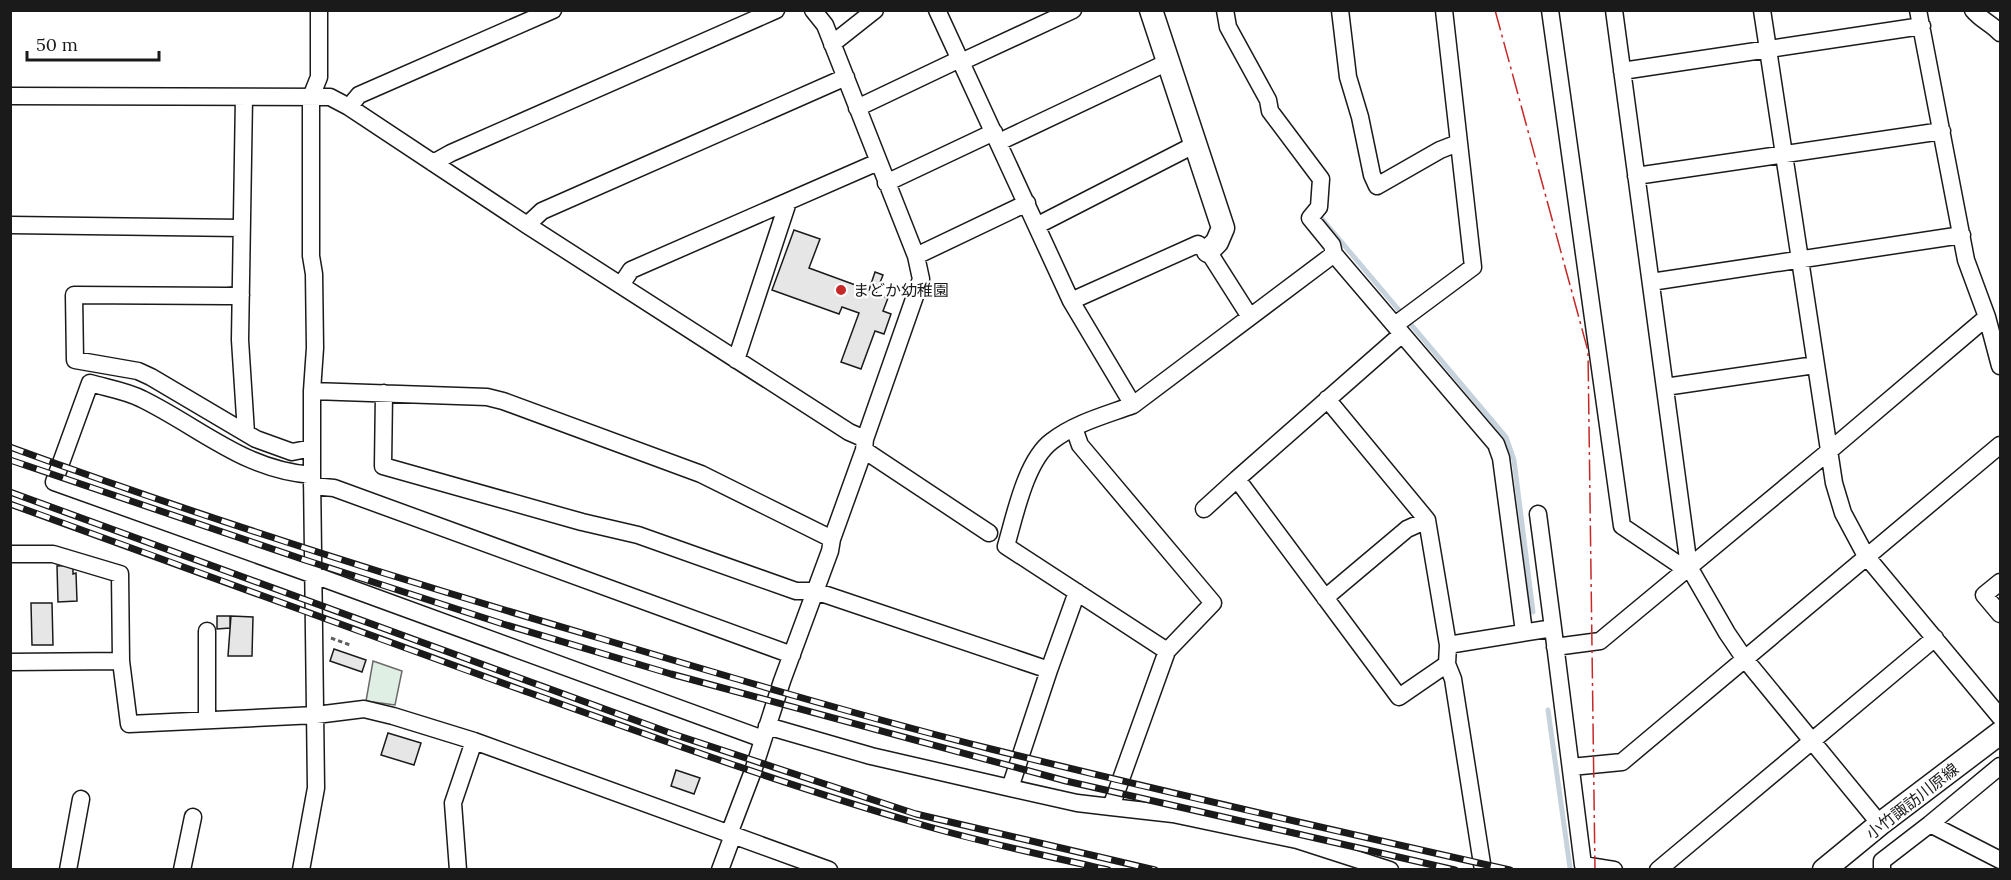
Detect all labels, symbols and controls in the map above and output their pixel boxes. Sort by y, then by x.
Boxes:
scale bar [27,24,159,62]
text: 50 m [36,33,78,56]
place label: まどか幼稚園 [853,280,949,300]
marker: まどか幼稚園 [834,283,848,297]
street label: 小竹諏訪川原線 [1862,759,1962,843]

